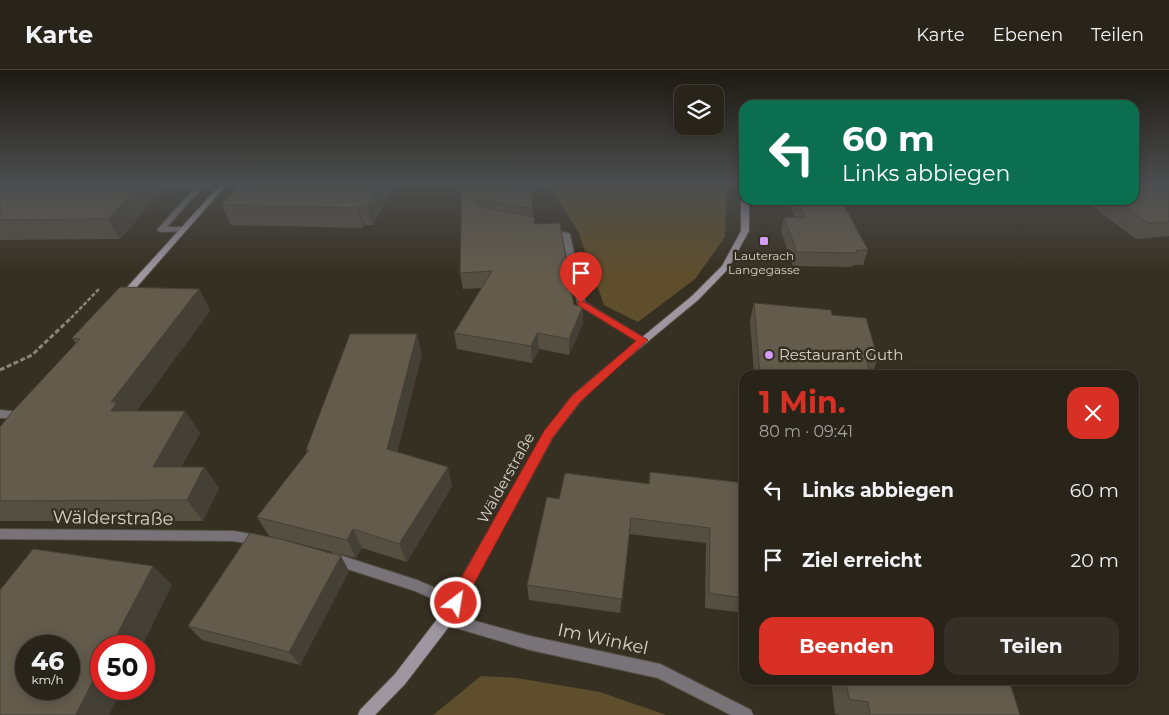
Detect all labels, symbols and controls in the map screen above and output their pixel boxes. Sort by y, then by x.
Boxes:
text: Karte [25,20,93,49]
text: Karte [916,24,965,46]
text: Ebenen [993,24,1063,46]
text: Teilen [1091,24,1144,46]
map controls [674,85,724,135]
button: layers [674,85,724,135]
text: 60 m [842,117,935,160]
icon: left [759,120,824,185]
text: Links abbiegen [842,160,1010,187]
marker: Lauterach Langegasse [758,235,770,247]
place label: Lauterach Langegasse [728,248,800,277]
pin [560,252,602,303]
icon: arrive [567,259,595,287]
place label: Restaurant Guth [779,345,903,364]
marker: Restaurant Guth [763,349,775,361]
text: 1 Min. [759,384,846,421]
button: close [1067,387,1119,439]
text: 80 m · 09:41 [759,422,853,441]
street label: Wälderstraße [473,429,538,526]
icon: left [759,476,787,504]
text: Links abbiegen [802,479,954,502]
text: 60 m [1070,479,1119,502]
street label: Wälderstraße [52,506,174,530]
icon: arrive [759,546,787,574]
text: Ziel erreicht [802,549,922,572]
text: 20 m [1071,549,1119,572]
position arrow [429,576,481,628]
button: Beenden [759,617,934,675]
button: Teilen [944,617,1119,675]
street label: Im Winkel [556,619,650,659]
speed limit sign: 50 [90,635,155,700]
text: 46 [31,646,64,676]
text: km/h [31,672,64,687]

